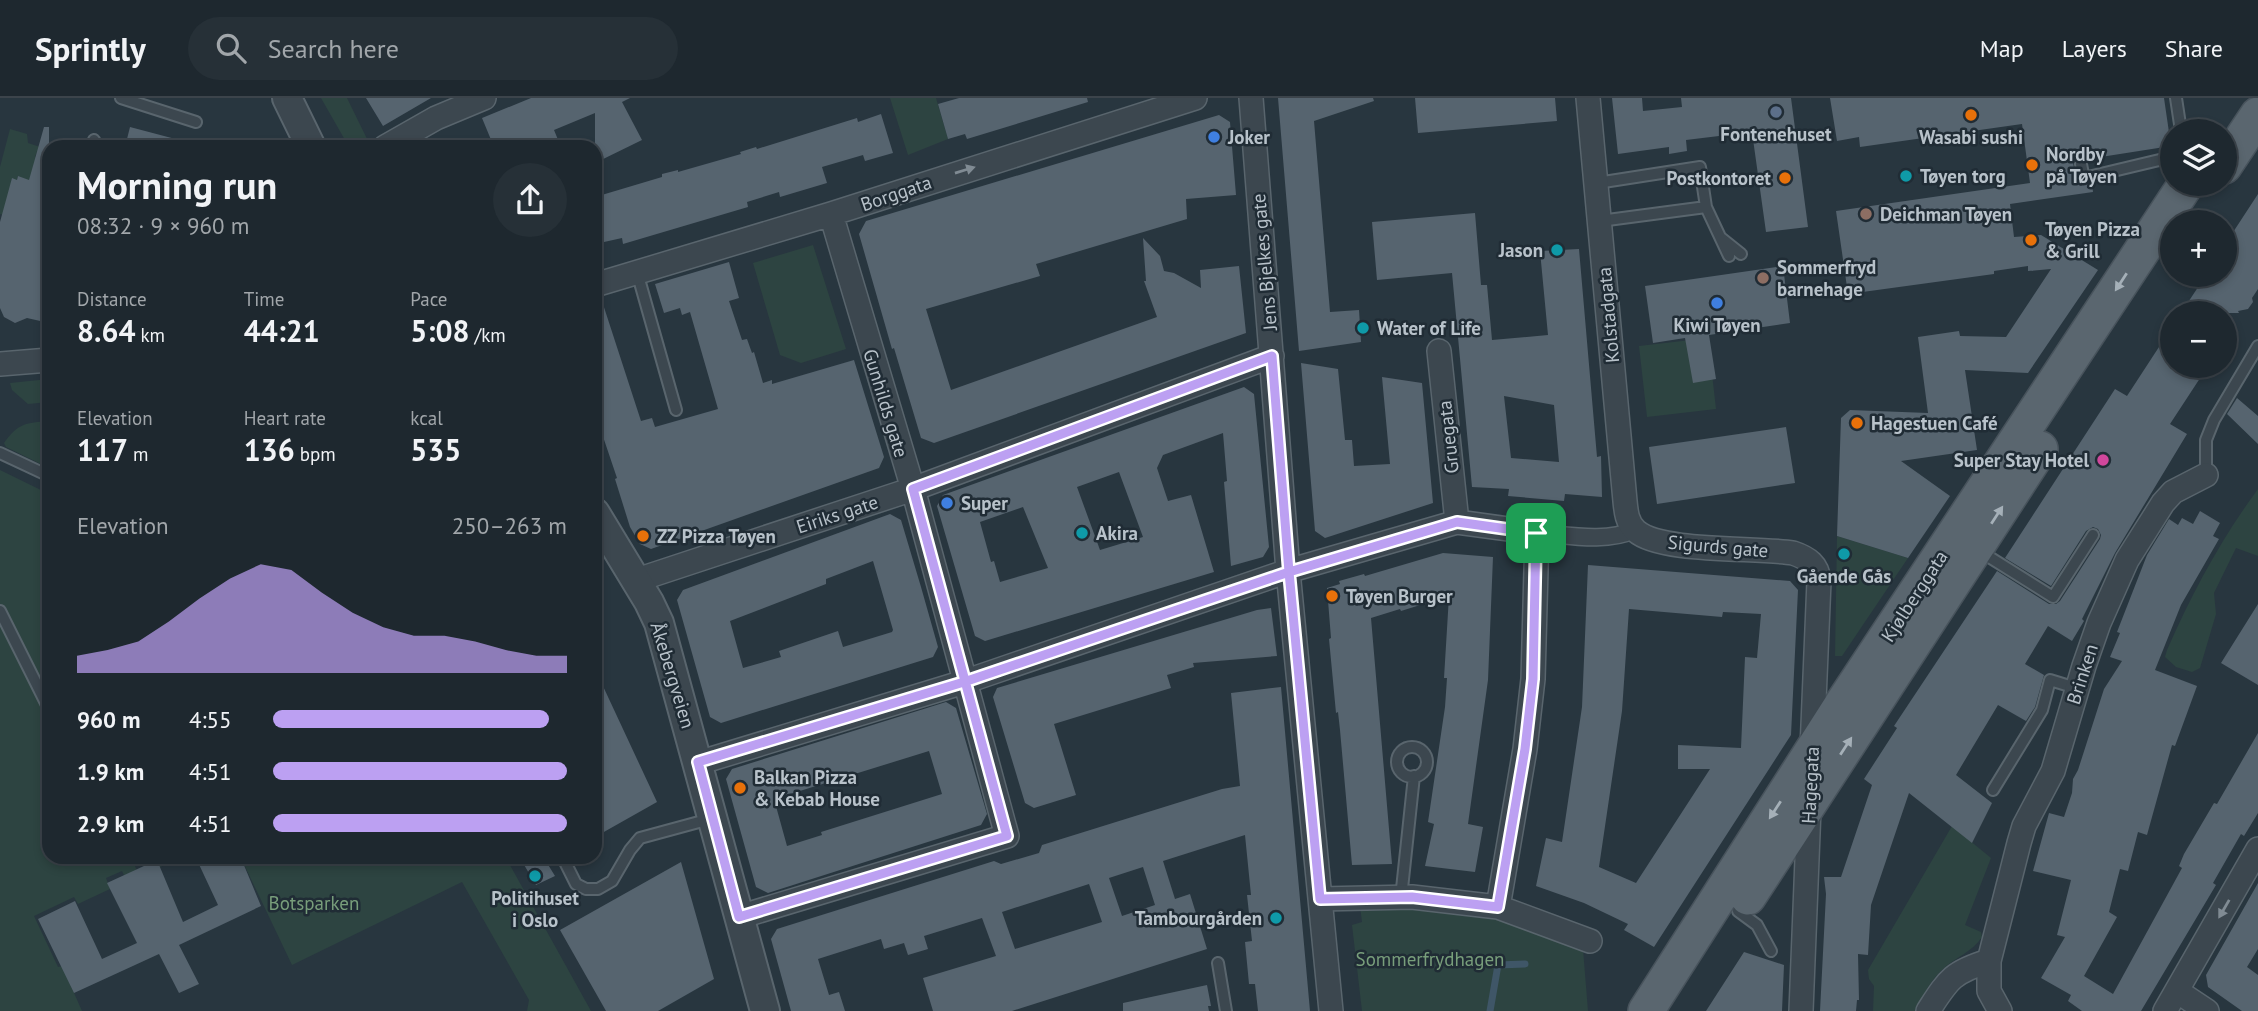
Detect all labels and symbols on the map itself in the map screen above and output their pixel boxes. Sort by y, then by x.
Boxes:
marker: Fontenehuset [1768,104,1784,120]
marker: Wasabi sushi [1963,107,1979,123]
place label: Fontenehuset [1720,122,1832,146]
place label: Joker [1227,125,1270,149]
place label: Wasabi sushi [1919,125,2023,149]
marker: Joker [1206,129,1222,145]
place label: Nordby på Tøyen [2046,142,2117,188]
marker: Nordby på Tøyen [2024,157,2040,173]
one-way arrow [955,164,976,174]
place label: Tøyen torg [1920,164,2006,188]
place label: Postkontoret [1667,166,1771,190]
marker: Tøyen torg [1898,168,1914,184]
street label: Borggata [857,170,935,216]
marker: Postkontoret [1777,170,1793,186]
street label: Jens Bjelkes gate [1246,193,1282,332]
place label: Deichman Tøyen [1880,202,2012,226]
marker: Deichman Tøyen [1858,206,1874,222]
place label: Tøyen Pizza & Grill [2045,217,2140,263]
marker: Tøyen Pizza & Grill [2023,232,2039,248]
place label: Jason [1498,238,1543,262]
marker: Jason [1549,242,1565,258]
place label: Sommerfryd barnehage [1777,255,1876,301]
street label: Kolstadgata [1592,266,1624,364]
marker: Sommerfryd barnehage [1755,270,1771,286]
one-way arrow [2115,272,2128,292]
marker: Kiwi Tøyen [1709,295,1725,311]
place label: Kiwi Tøyen [1673,313,1761,337]
place label: Water of Life [1377,316,1481,340]
marker: Water of Life [1355,320,1371,336]
street label: Gunhilds gate [858,346,914,460]
street label: Gruegata [1432,399,1464,475]
place label: Hagestuen Café [1871,411,1998,435]
marker: Hagestuen Café [1849,415,1865,431]
place label: Super Stay Hotel [1954,448,2089,472]
marker: Super Stay Hotel [2095,452,2111,468]
street label: Eiriks gate [793,490,881,538]
place label: Super [961,491,1008,515]
marker: Super [939,495,955,511]
pin [1506,503,1566,563]
one-way arrow [1991,505,2004,524]
place label: Akira [1096,521,1138,545]
place label: ZZ Pizza Tøyen [657,524,776,548]
marker: Akira [1074,525,1090,541]
marker: ZZ Pizza Tøyen [635,528,651,544]
street label: Sigurds gate [1667,530,1769,562]
marker: Gående Gås [1836,546,1852,562]
street label: Kjølberggata [1875,546,1953,646]
place label: Gående Gås [1797,564,1891,588]
place label: Tøyen Burger [1346,584,1453,608]
marker: Tøyen Burger [1324,588,1340,604]
street label: Åkebergveien [645,619,701,731]
street label: Brinken [2061,641,2103,707]
one-way arrow [1839,737,1853,755]
street label: Hagegata [1796,746,1824,824]
place label: Balkan Pizza & Kebab House [754,765,880,811]
marker: Balkan Pizza & Kebab House [732,780,748,796]
one-way arrow [1768,801,1781,820]
marker: Politihuset i Oslo [527,868,543,884]
place label: Politihuset i Oslo [491,886,579,932]
park label: Botsparken [269,891,359,915]
one-way arrow [2218,899,2230,918]
place label: Tambourgården [1135,906,1262,930]
marker: Tambourgården [1268,910,1284,926]
park label: Sommerfrydhagen [1356,947,1504,971]

